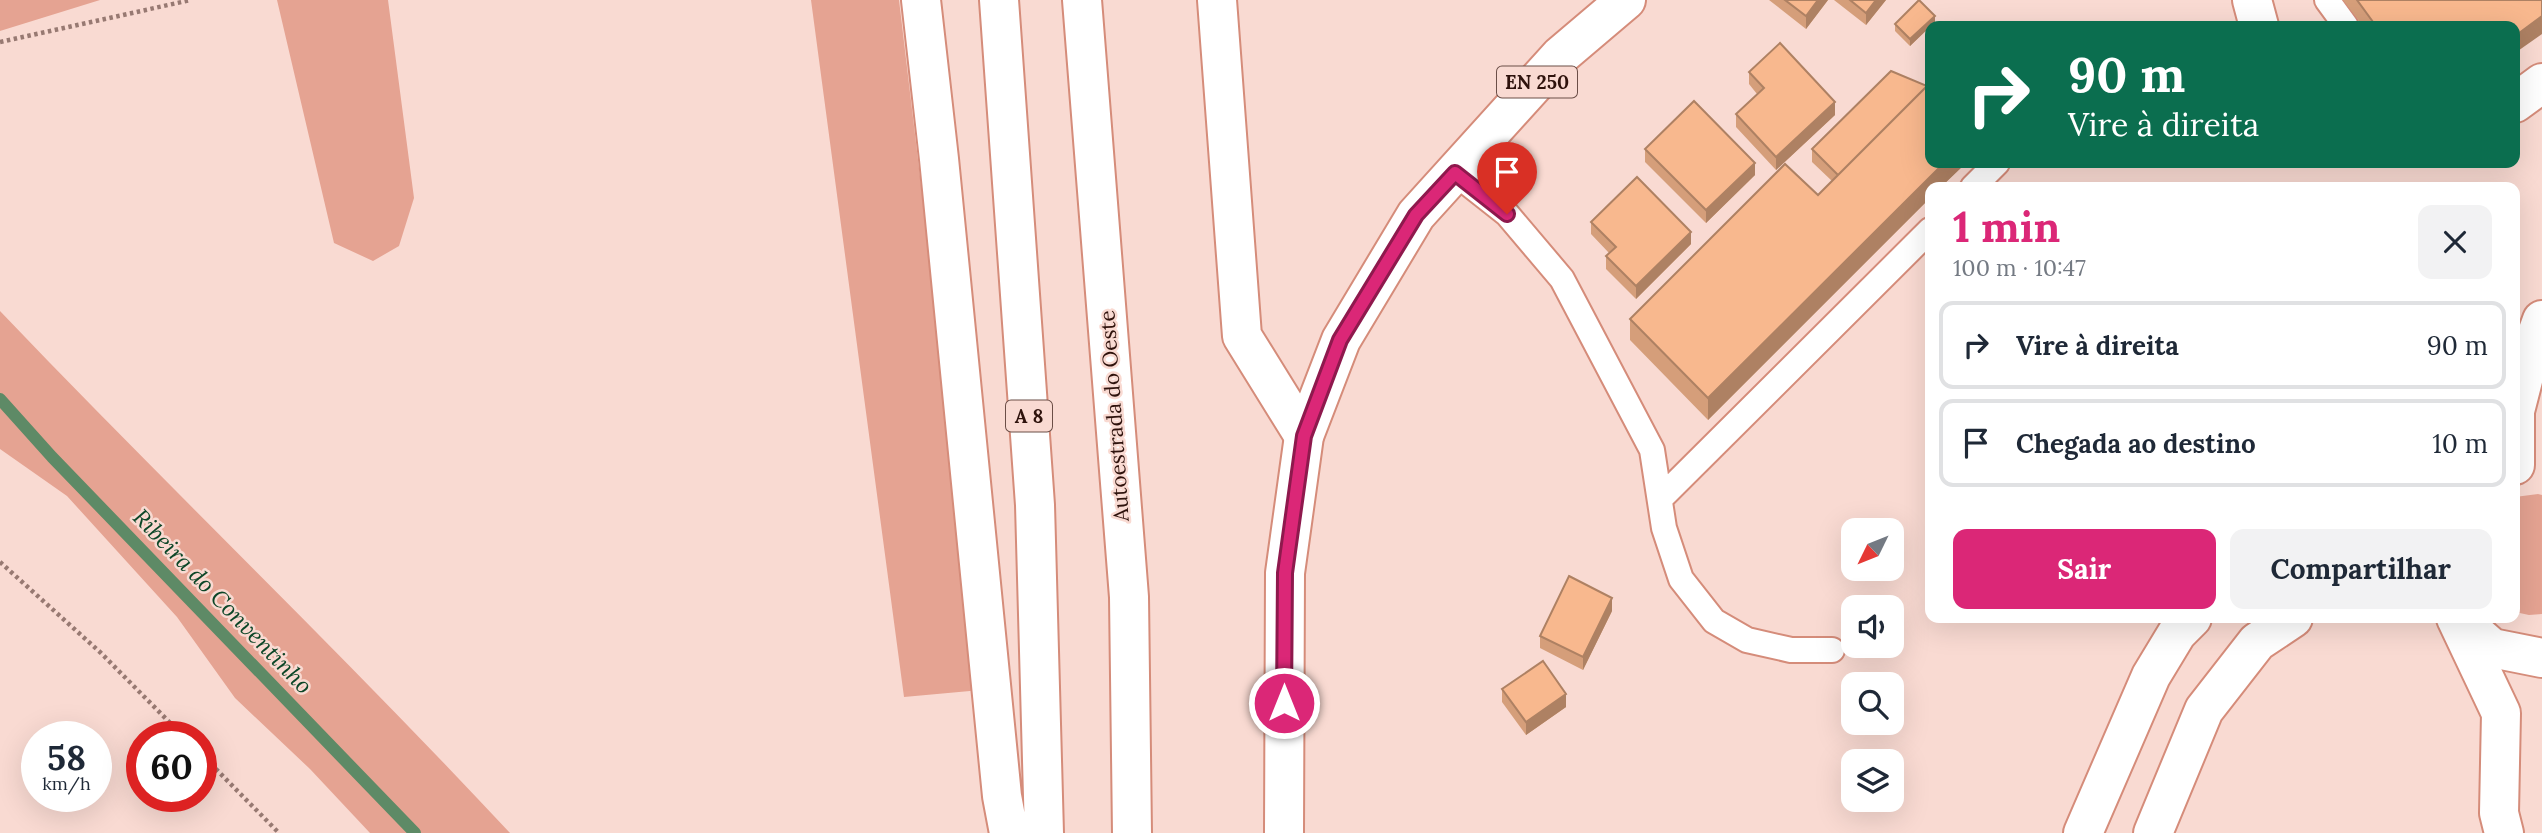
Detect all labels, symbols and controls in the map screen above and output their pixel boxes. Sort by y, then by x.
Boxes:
text: 90 m [2068,43,2185,105]
icon: right [1953,49,2044,140]
road number: EN 250 [1497,66,1577,97]
text: Vire à direita [2068,104,2259,145]
pin [1477,142,1537,214]
icon: arrive [1488,153,1526,191]
text: 1 min [1953,200,2060,254]
button: close [2418,205,2492,279]
text: 100 m · 10:47 [1953,253,2086,282]
street label: Autoestrada do Oeste [1093,310,1135,523]
icon: right [1957,326,1995,364]
text: Vire à direita [2016,329,2179,362]
text: 90 m [2427,329,2488,362]
road number: A 8 [1006,400,1052,432]
icon: arrive [1957,424,1995,462]
text: Chegada ao destino [2016,427,2256,460]
text: 10 m [2432,427,2488,460]
water label: Ribeira do Conventinho [127,503,319,699]
north arrow [1841,518,1904,581]
map controls [1841,518,1904,812]
button: Sair [1953,529,2216,609]
button: Compartilhar [2230,529,2492,609]
button: sound [1841,595,1904,658]
position arrow [1247,666,1321,740]
button: search [1841,672,1904,735]
speed limit sign: 60 [126,721,217,812]
text: 58 [47,735,86,780]
button: layers [1841,749,1904,812]
text: km/h [42,772,91,795]

